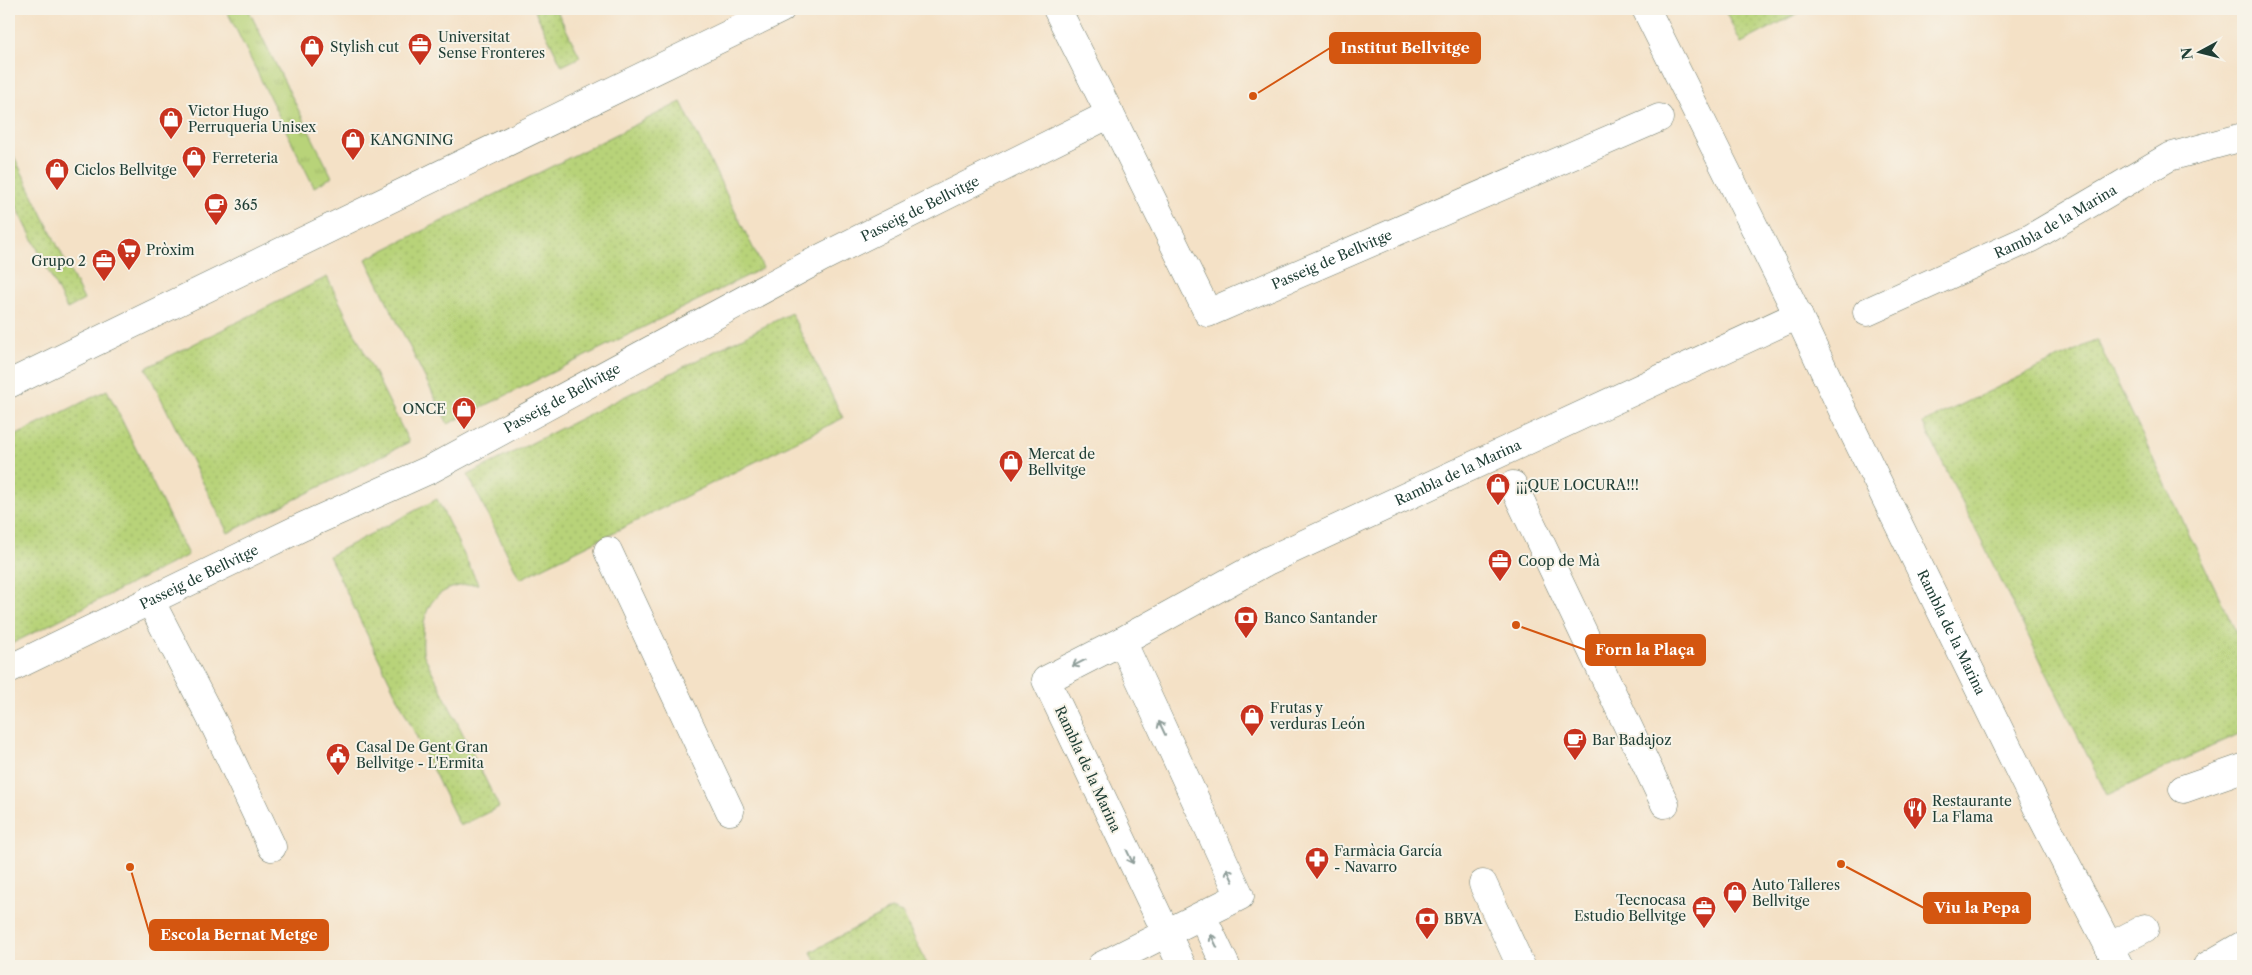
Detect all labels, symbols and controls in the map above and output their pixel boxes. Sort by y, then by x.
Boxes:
place label: Universitat Sense Fronteres [438,28,545,62]
north arrow [2174,28,2224,78]
office icon: Universitat Sense Fronteres [407,32,433,66]
callout: Institut Bellvitge [1330,33,1480,63]
shop icon: Stylish cut [299,34,325,68]
place label: Stylish cut [330,38,399,56]
text: Institut Bellvitge [1340,38,1470,57]
text: N [2177,46,2197,61]
place label: Victor Hugo Perruqueria Unisex [187,102,317,136]
shop icon: Victor Hugo Perruqueria Unisex [158,106,184,140]
shop icon: KANGNING [340,127,366,161]
place label: KANGNING [370,131,454,149]
shop icon: Ferreteria [181,145,207,179]
place label: Ferreteria [212,149,279,167]
shop icon: Ciclos Bellvitge [44,157,70,191]
place label: Ciclos Bellvitge [74,161,177,179]
street label: Passeig de Bellvitge [858,172,982,246]
street label: Rambla de la Marina [1991,180,2120,262]
cafe icon: 365 [203,192,229,226]
place label: 365 [234,196,258,214]
street label: Passeig de Bellvitge [1269,225,1395,294]
supermarket icon: Pròxim [116,237,142,271]
place label: Pròxim [146,241,195,259]
office icon: Grupo 2 [91,248,117,282]
place label: Grupo 2 [31,252,86,270]
street label: Passeig de Bellvitge [501,359,624,437]
shop icon: ONCE [451,396,477,430]
place label: ONCE [403,400,446,418]
street label: Rambla de la Marina [1392,435,1524,510]
place label: Mercat de Bellvitge [1028,445,1095,479]
shop icon: Mercat de Bellvitge [998,449,1024,483]
shop icon: ¡¡¡QUE LOCURA!!! [1485,472,1511,506]
place label: ¡¡¡QUE LOCURA!!! [1516,476,1639,494]
street label: Passeig de Bellvitge [137,541,261,613]
office icon: Coop de Mà [1487,548,1513,582]
place label: Coop de Mà [1518,552,1600,570]
street label: Rambla de la Marina [1913,567,1990,698]
bank icon: Banco Santander [1233,605,1259,639]
place label: Banco Santander [1264,609,1378,627]
callout: Forn la Plaça [1586,635,1705,665]
text: Forn la Plaça [1595,640,1695,659]
one-way arrow [1072,659,1087,668]
place label: Frutas y verduras León [1269,699,1366,733]
street label: Rambla de la Marina [1051,703,1125,835]
shop icon: Frutas y verduras León [1239,703,1265,737]
one-way arrow [1157,721,1167,736]
cafe icon: Bar Badajoz [1562,727,1588,761]
place label: Bar Badajoz [1592,731,1671,749]
place label: Casal De Gent Gran Bellvitge - L'Ermita [356,738,489,772]
public building icon: Casal De Gent Gran Bellvitge - L'Ermita [325,742,351,776]
place label: Restaurante La Flama [1932,792,2012,826]
restaurant icon: Restaurante La Flama [1902,796,1928,830]
place label: Farmàcia García - Navarro [1334,842,1443,876]
pharmacy icon: Farmàcia García - Navarro [1304,846,1330,880]
one-way arrow [1126,849,1135,864]
one-way arrow [1225,868,1235,883]
place label: Auto Talleres Bellvitge [1751,876,1840,910]
shop icon: Auto Talleres Bellvitge [1722,880,1748,914]
place label: Tecnocasa Estudio Bellvitge [1574,891,1687,925]
callout: Viu la Pepa [1924,893,2030,923]
office icon: Tecnocasa Estudio Bellvitge [1691,895,1717,929]
text: Viu la Pepa [1933,898,2020,917]
bank icon: BBVA [1414,906,1440,940]
place label: BBVA [1444,910,1483,928]
callout: Escola Bernat Metge [150,920,328,950]
text: Escola Bernat Metge [160,925,318,944]
one-way arrow [1209,934,1218,949]

